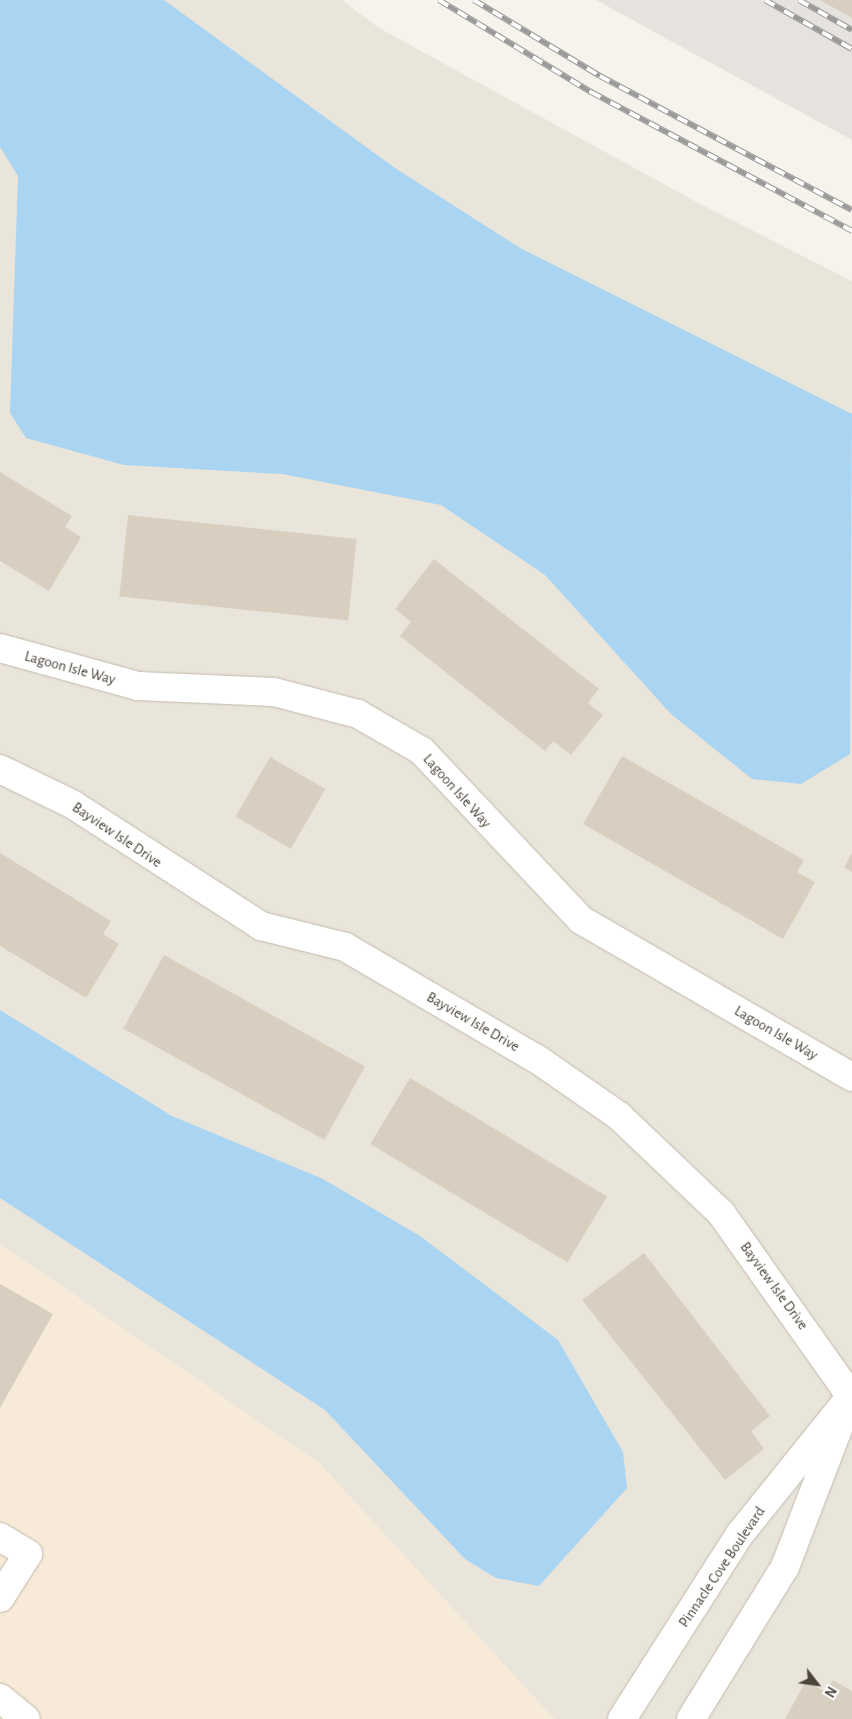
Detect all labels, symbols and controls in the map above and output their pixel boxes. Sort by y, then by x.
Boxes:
street label: Lagoon Isle Way [23,647,117,689]
street label: Lagoon Isle Way [419,750,495,832]
street label: Bayview Isle Drive [69,798,165,872]
street label: Bayview Isle Drive [423,988,523,1056]
street label: Lagoon Isle Way [731,1002,821,1064]
street label: Bayview Isle Drive [736,1239,812,1333]
street label: Pinnacle Cove Boulevard [675,1503,769,1631]
north arrow [792,1659,842,1709]
text: N [821,1684,838,1699]

